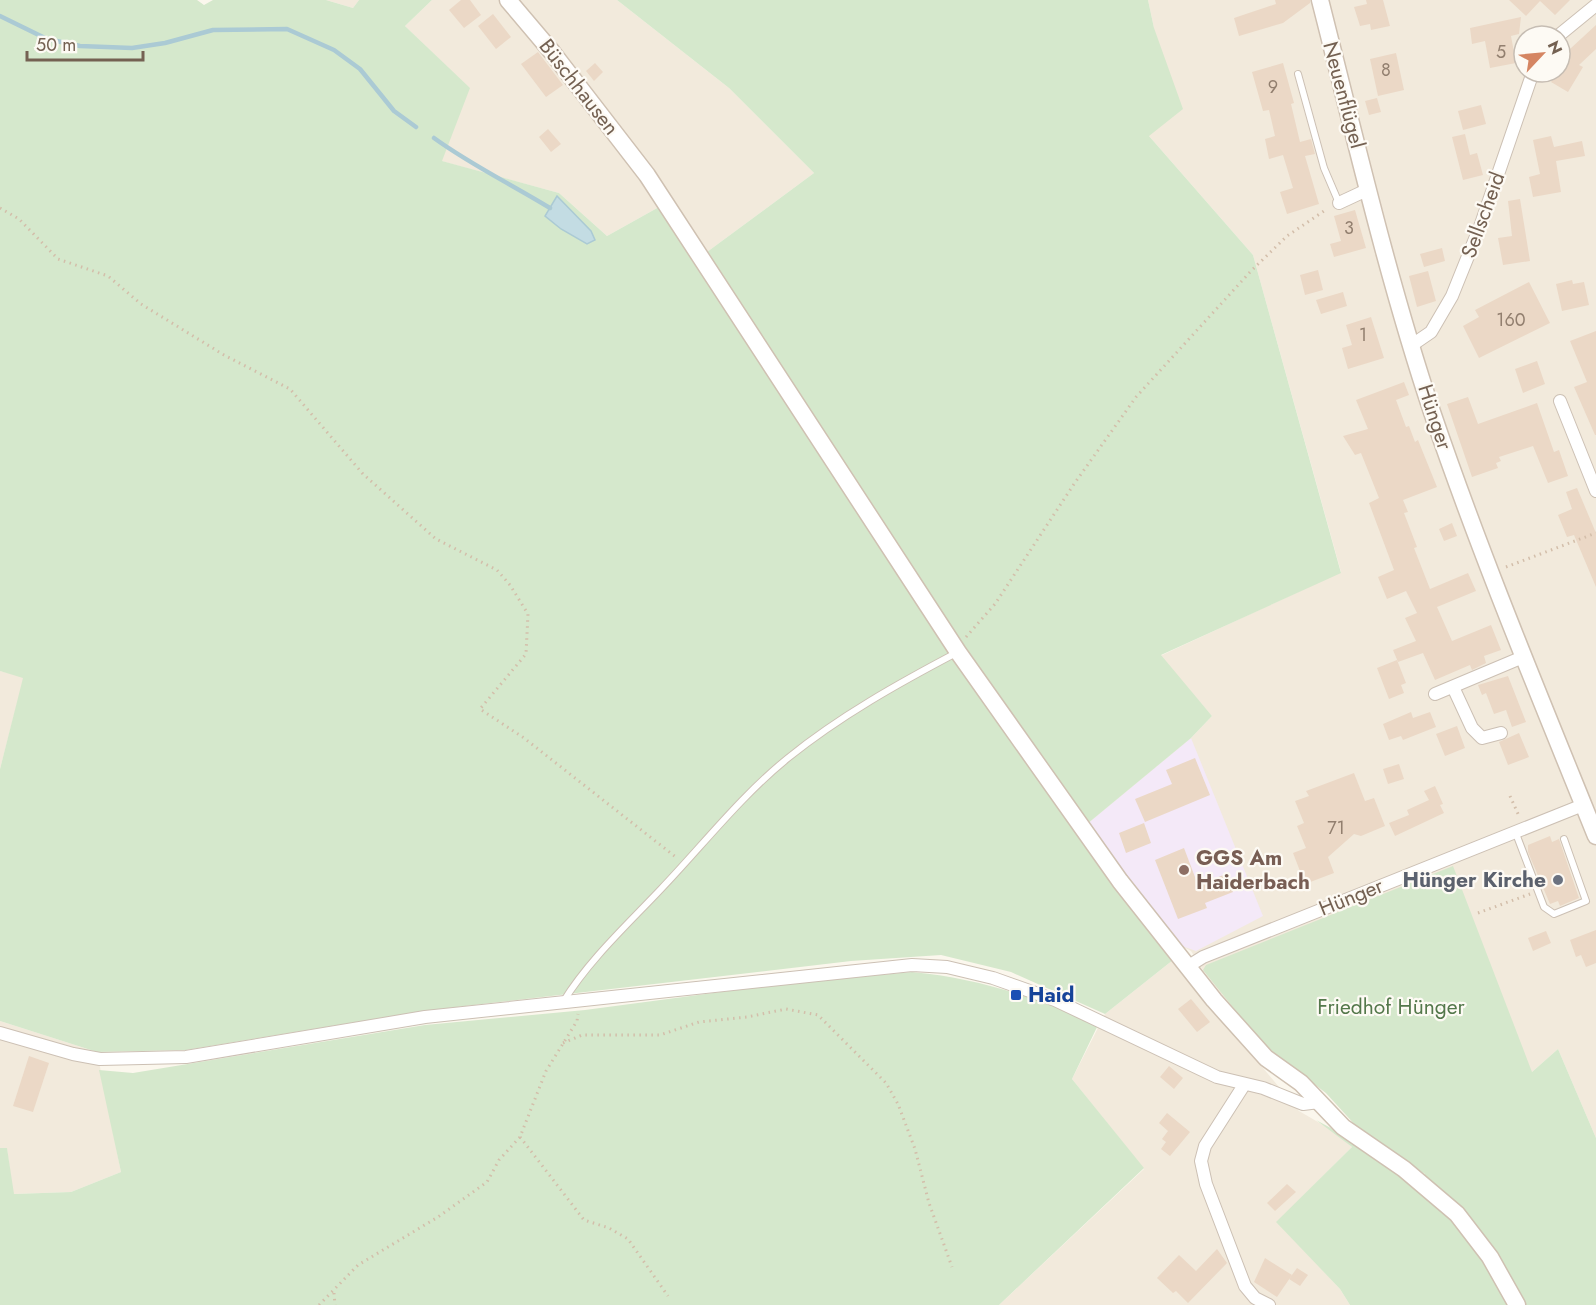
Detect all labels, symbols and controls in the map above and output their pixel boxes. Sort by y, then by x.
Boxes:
scale bar [27,24,142,62]
north arrow [1512,24,1572,84]
text: 50 m [36,32,76,58]
street label: Büschhausen [532,33,626,141]
text: N [1542,37,1568,58]
street label: Neuenflügel [1315,38,1373,152]
house number: 5 [1496,39,1506,65]
house number: 8 [1381,57,1391,83]
house number: 9 [1268,74,1278,100]
street label: Sellscheid [1454,168,1512,262]
house number: 3 [1344,215,1354,241]
house number: 160 [1496,307,1526,333]
house number: 1 [1359,322,1367,348]
street label: Hünger [1410,380,1460,454]
house number: 71 [1327,815,1345,841]
place label: GGS Am Haiderbach [1196,843,1310,897]
marker: GGS Am Haiderbach [1177,863,1191,877]
place label: Hünger Kirche [1402,865,1546,895]
street label: Hünger [1314,870,1388,923]
marker: Hünger Kirche [1551,873,1565,887]
place label: Haid [1028,980,1075,1010]
marker: Haid [1009,988,1023,1002]
park label: Friedhof Hünger [1317,992,1465,1022]

